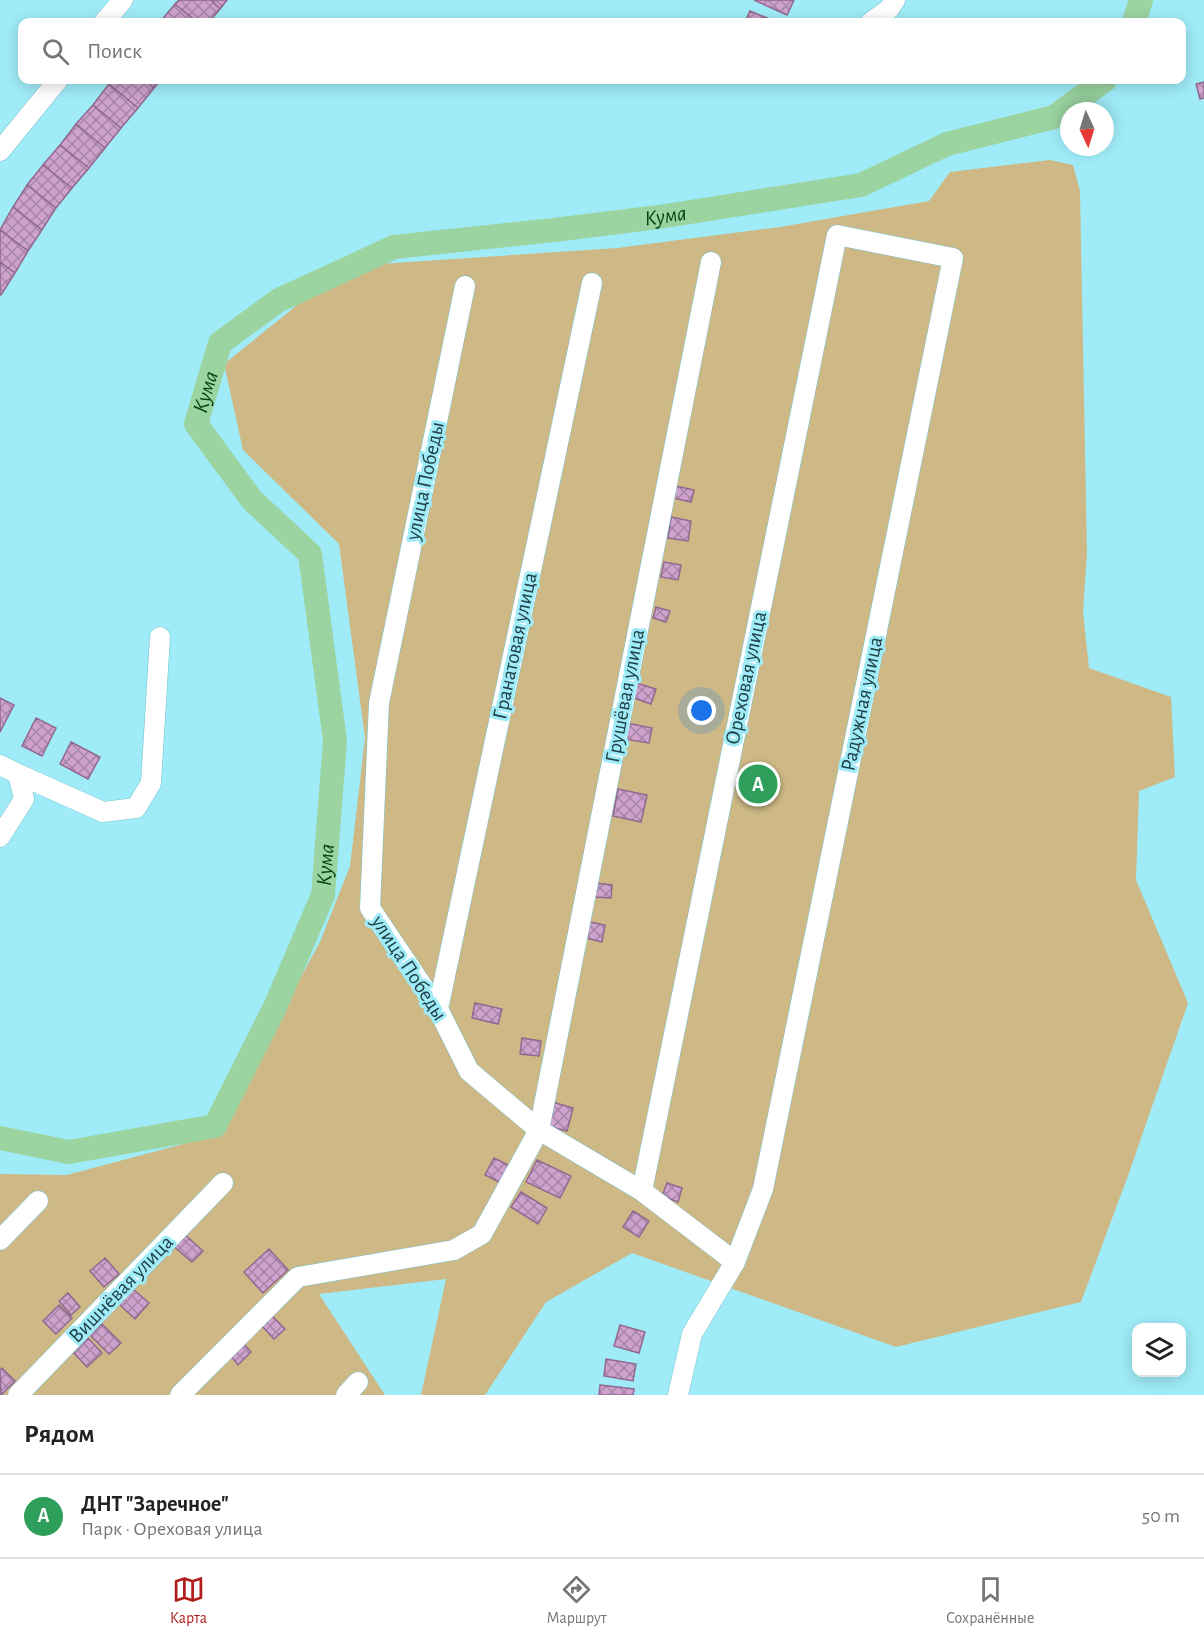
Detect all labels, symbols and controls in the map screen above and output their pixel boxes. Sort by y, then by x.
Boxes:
search box [18,18,1186,84]
icon: search [39,35,72,68]
text: Поиск [87,40,142,62]
north arrow [1060,102,1114,156]
water label: Кума [643,202,688,230]
water label: Кума [189,369,222,415]
street label: улица Победы [402,420,448,543]
street label: Гранатовая улица [489,570,541,721]
street label: Ореховая улица [722,609,770,747]
street label: Грушёвая улица [602,627,648,765]
street label: Радужная улица [837,634,887,773]
your location [687,696,716,725]
pin: A [738,762,777,806]
water label: Кума [313,843,338,887]
street label: улица Победы [367,911,451,1024]
street label: Вишнёвая улица [65,1231,178,1347]
map controls [1132,1323,1186,1377]
button: layers [1132,1323,1186,1377]
text: Рядом [24,1421,95,1447]
text: ДНТ "Заречное" [81,1493,229,1515]
text: A [38,1506,50,1526]
text: 50 m [1142,1506,1180,1526]
text: Парк · Ореховая улица [81,1519,263,1539]
tab: Карта [170,1573,207,1628]
tab: Маршрут [547,1573,607,1628]
tab: Сохранённые [946,1573,1034,1628]

